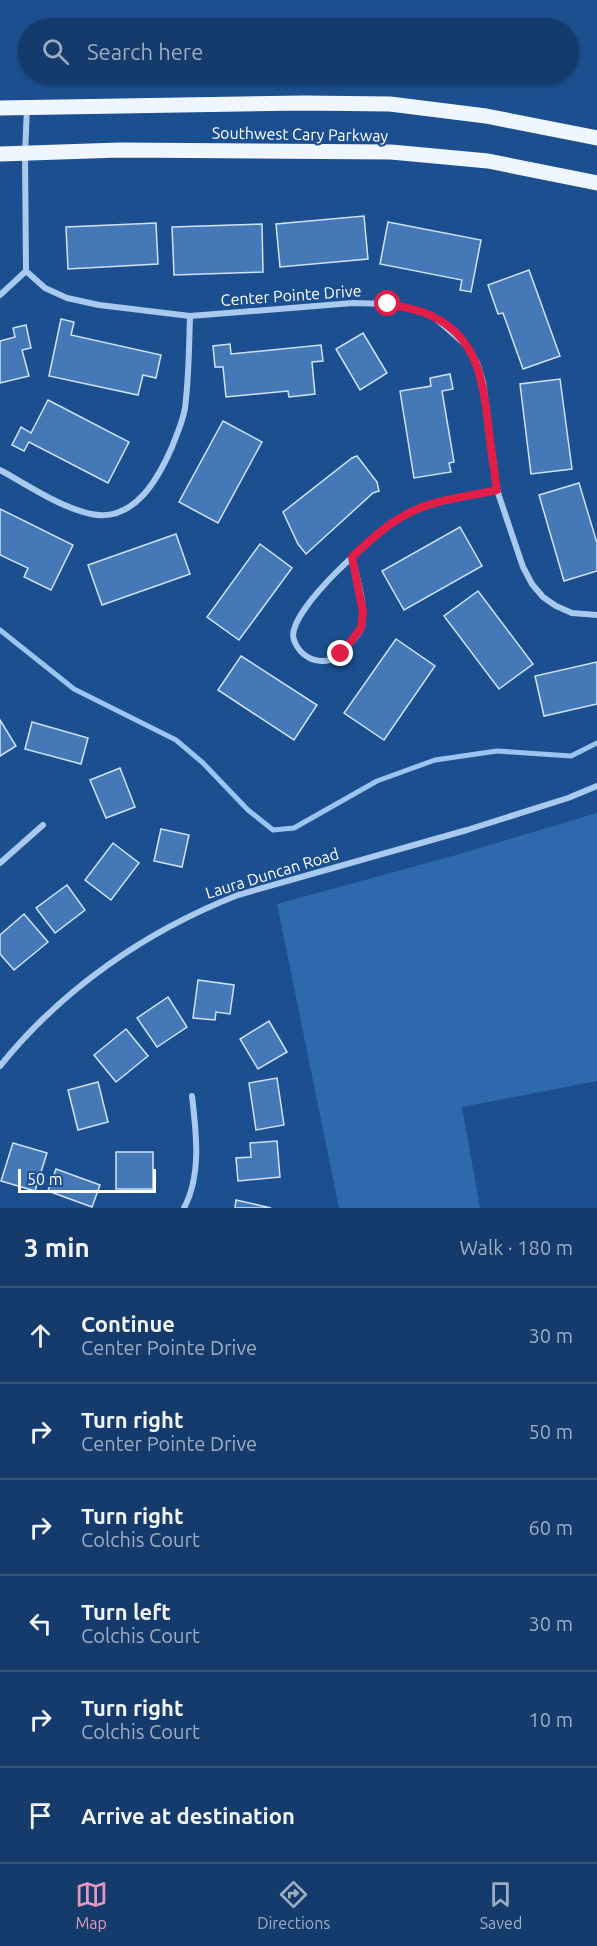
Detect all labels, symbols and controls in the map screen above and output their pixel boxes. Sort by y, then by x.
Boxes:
search box [18,18,579,84]
icon: search [39,35,72,68]
text: Search here [87,39,203,64]
street label: Southwest Cary Parkway [212,123,389,145]
street label: Center Pointe Drive [220,281,362,309]
route start [374,290,400,316]
route end [327,640,353,666]
street label: Laura Duncan Road [203,844,341,902]
scale bar [18,1166,156,1194]
text: 50 m [27,1170,63,1188]
text: 3 min [24,1233,90,1262]
text: Walk · 180 m [460,1236,573,1259]
text: Continue [81,1311,175,1336]
icon: ahead [24,1319,57,1352]
text: 30 m [529,1324,573,1347]
text: Center Pointe Drive [81,1336,257,1359]
text: Turn right [81,1407,183,1432]
icon: right [24,1415,57,1448]
text: 50 m [529,1420,573,1443]
text: Center Pointe Drive [81,1432,257,1455]
text: Turn right [81,1503,183,1528]
icon: right [24,1511,57,1544]
text: 60 m [529,1516,573,1539]
text: Colchis Court [81,1528,200,1551]
text: Turn left [81,1599,171,1624]
icon: left [24,1607,57,1640]
text: 30 m [529,1612,573,1635]
text: Colchis Court [81,1624,200,1647]
text: Turn right [81,1695,183,1720]
icon: right [24,1703,57,1736]
text: 10 m [529,1708,573,1731]
text: Colchis Court [81,1720,200,1743]
icon: arrive [24,1799,57,1832]
text: Arrive at destination [81,1803,295,1828]
tab: Map [75,1878,108,1932]
tab: Directions [257,1878,330,1932]
tab: Saved [480,1878,522,1932]

